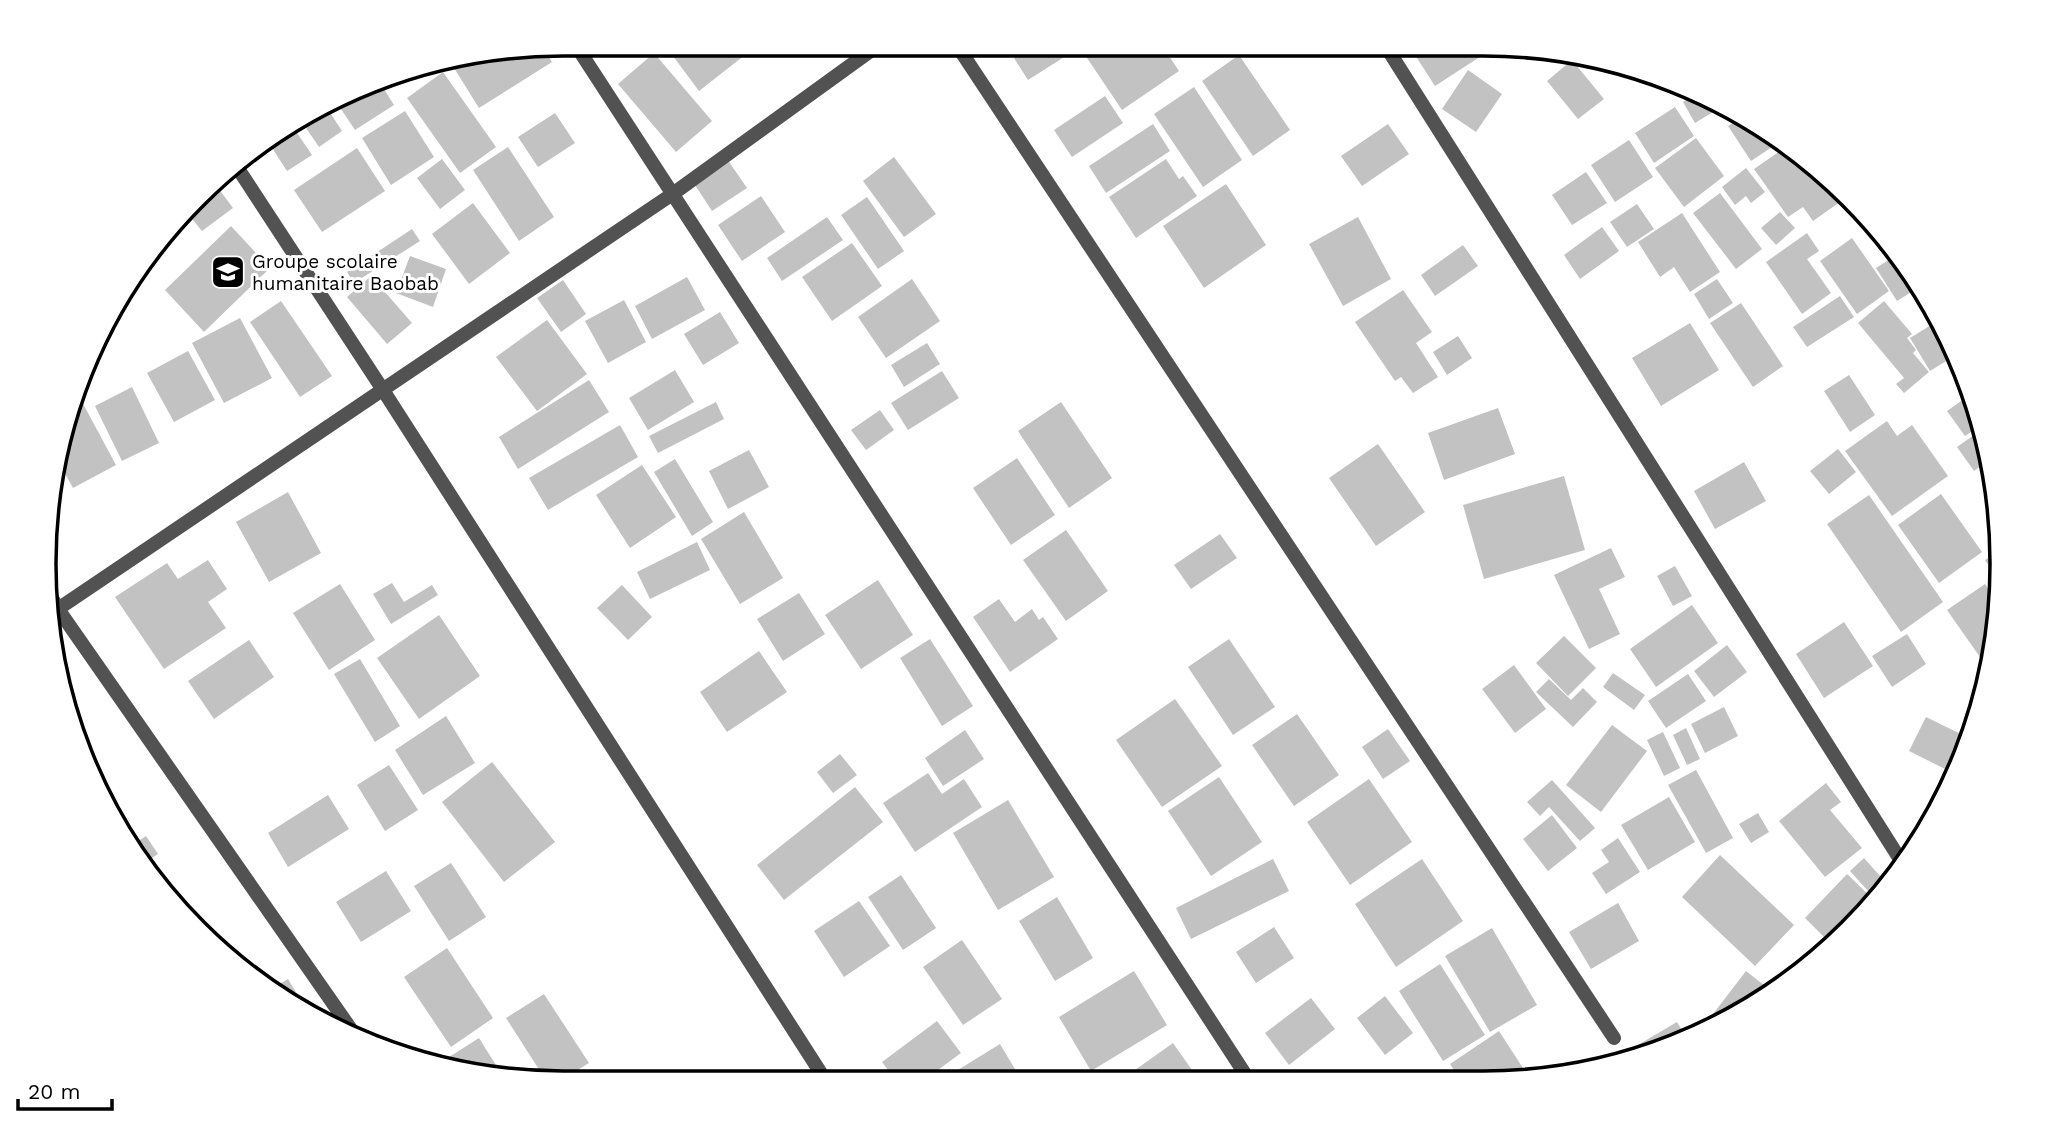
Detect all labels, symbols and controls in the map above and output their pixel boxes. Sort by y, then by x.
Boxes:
place label: Groupe scolaire humanitaire Baobab [252,250,439,295]
school or university icon: Groupe scolaire humanitaire Baobab [209,253,247,291]
scale bar [18,1068,112,1112]
text: 20 m [28,1079,80,1104]

